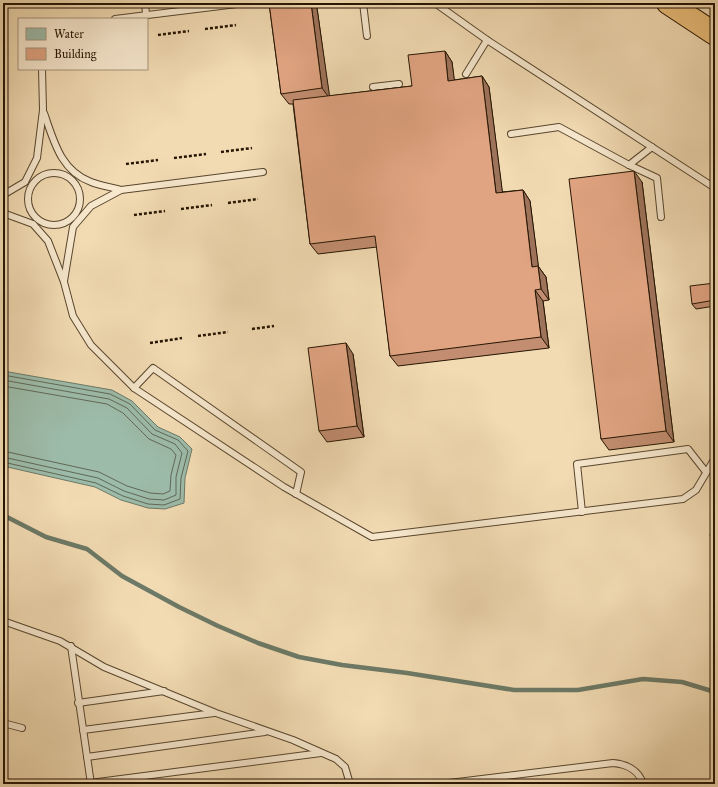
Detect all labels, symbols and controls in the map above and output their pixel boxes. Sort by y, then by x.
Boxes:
legend [18,18,148,70]
text: Water [54,27,84,41]
text: Building [54,47,97,62]

